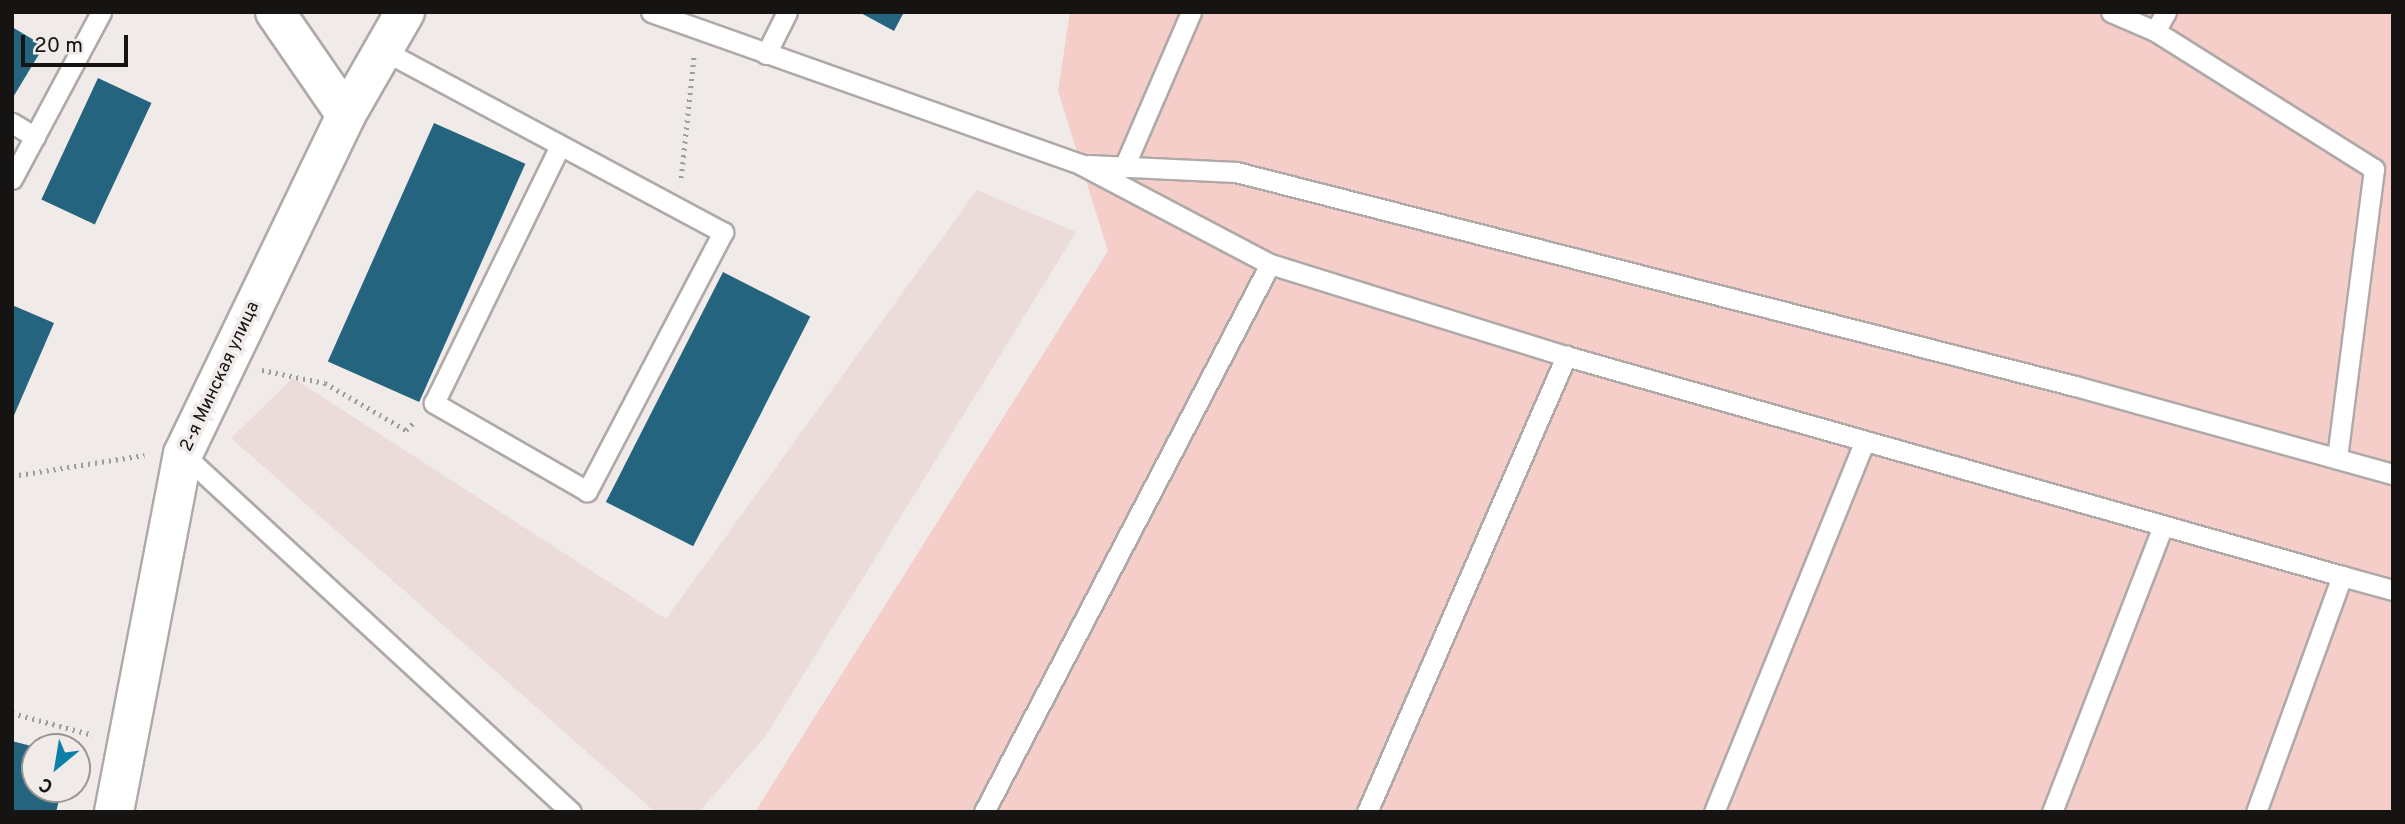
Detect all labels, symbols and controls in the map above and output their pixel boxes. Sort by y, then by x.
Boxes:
scale bar [24,21,131,65]
text: 20 m [34,33,83,60]
street label: 2-я Минская улица [177,299,265,455]
north arrow [21,733,91,803]
text: С [35,771,58,798]

